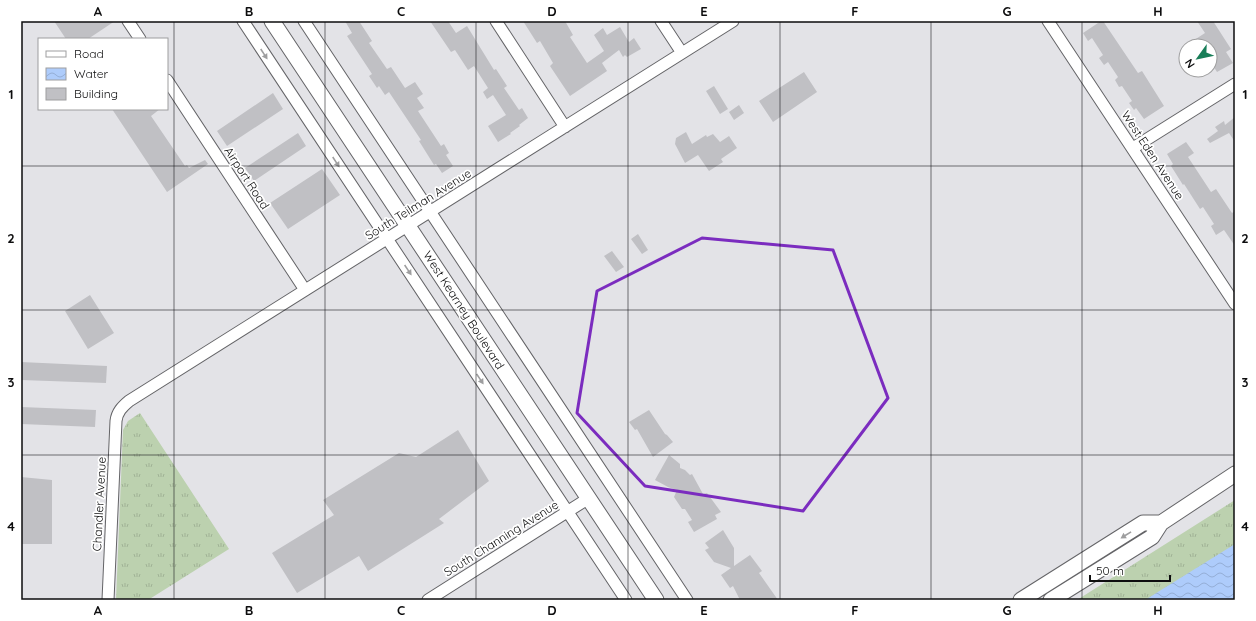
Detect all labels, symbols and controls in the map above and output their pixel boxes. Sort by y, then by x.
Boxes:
text: A [94,3,103,19]
text: B [245,3,253,19]
text: C [397,3,405,19]
text: D [547,3,557,19]
text: E [700,3,708,19]
text: F [851,3,859,19]
text: G [1002,3,1012,19]
text: H [1153,3,1163,19]
legend [38,38,168,110]
north arrow [1178,38,1218,78]
text: Road [74,46,104,61]
one-way arrow [261,48,268,59]
text: N [1182,56,1198,71]
text: Water [74,66,109,81]
text: 1 [8,86,14,102]
text: Building [74,86,118,101]
text: 1 [1242,86,1248,102]
street label: West Eden Avenue [1119,108,1188,203]
street label: Airport Road [221,144,273,212]
one-way arrow [332,157,340,167]
street label: South Teilman Avenue [362,165,474,243]
text: 2 [7,230,15,246]
text: 2 [1241,230,1249,246]
street label: West Kearney Boulevard [420,248,508,372]
one-way arrow [404,265,412,276]
one-way arrow [476,373,483,385]
text: 3 [8,374,15,390]
text: 3 [1242,374,1249,390]
street label: Chandler Avenue [89,456,109,552]
street label: South Channing Avenue [441,497,561,579]
text: 4 [7,518,15,534]
text: 4 [1241,518,1249,534]
one-way arrow [1120,531,1132,538]
scale bar [1090,557,1170,583]
text: 50 m [1096,563,1124,578]
text: A [94,602,103,618]
text: B [245,602,253,618]
text: C [397,602,405,618]
text: D [547,602,557,618]
text: E [700,602,708,618]
text: F [851,602,859,618]
text: G [1002,602,1012,618]
text: H [1153,602,1163,618]

